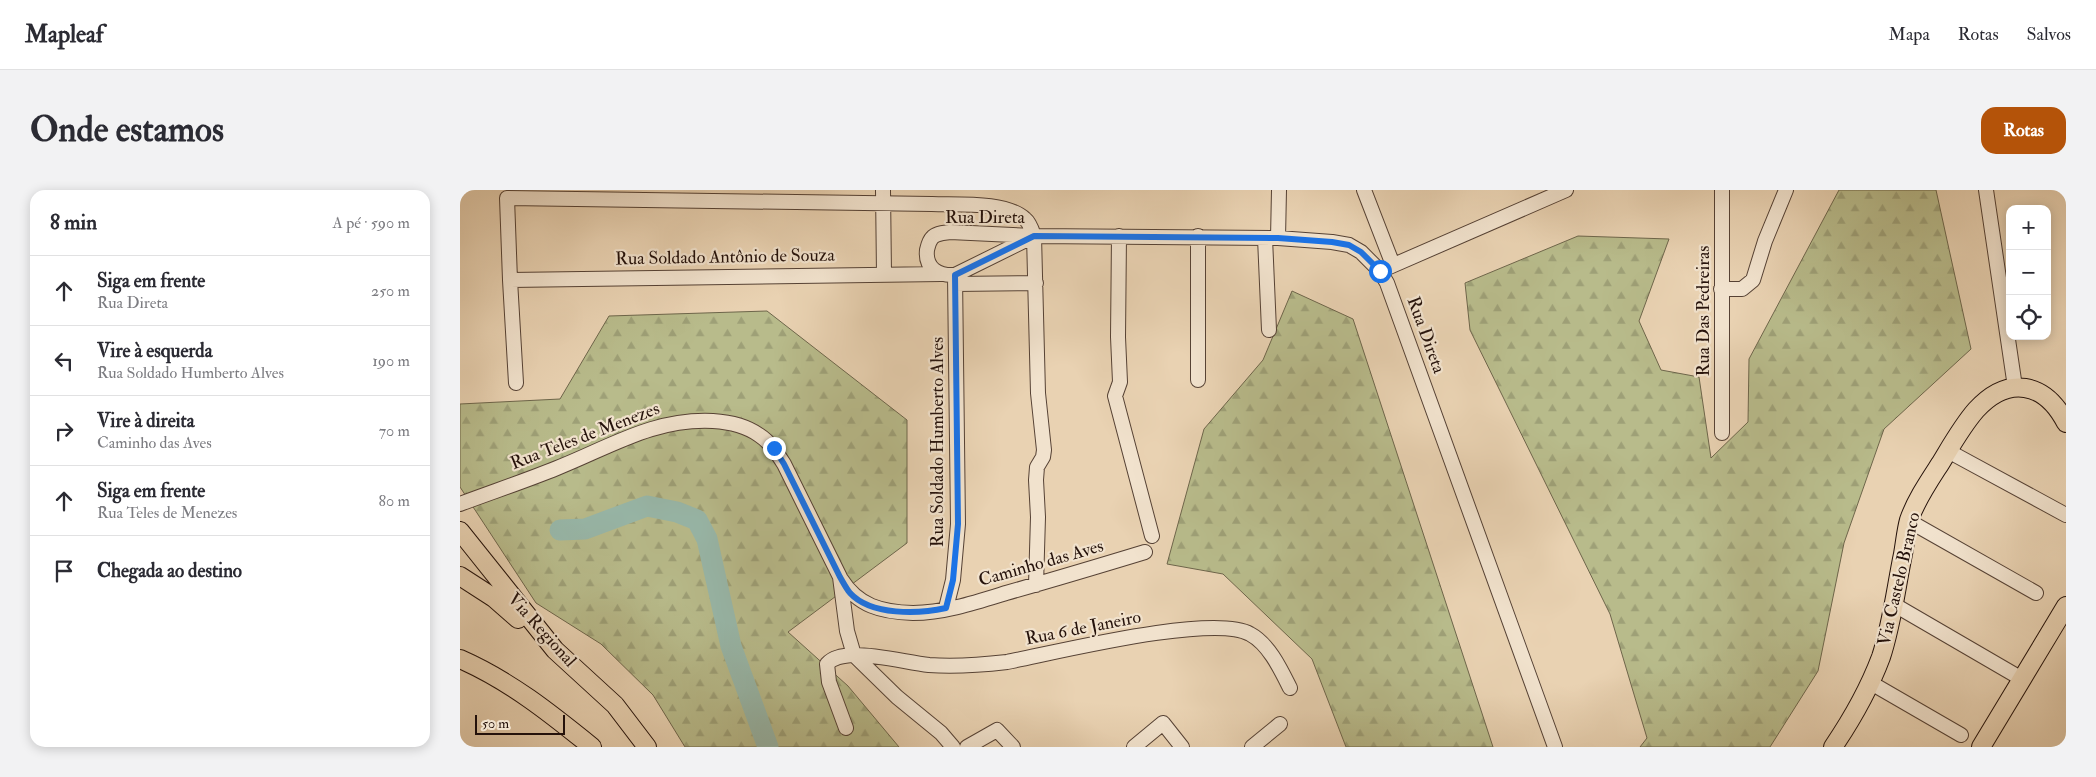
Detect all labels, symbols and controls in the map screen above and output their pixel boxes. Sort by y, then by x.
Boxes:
text: Mapleaf [25,19,104,50]
text: Mapa [1889,23,1930,46]
text: Rotas [1958,23,1999,46]
text: Salvos [2027,23,2071,46]
button: Rotas [1981,107,2066,154]
text: Onde estamos [30,108,224,152]
map controls [2006,205,2051,340]
button: + [2006,205,2051,250]
street label: Rua Direta [945,206,1026,229]
text: 8 min [50,209,97,236]
text: A pé · 590 m [333,213,410,233]
street label: Rua Soldado Antônio de Souza [615,244,836,270]
street label: Rua Das Pedreiras [1692,246,1715,376]
button: − [2006,250,2051,295]
route start [1369,260,1392,283]
text: Siga em frente [97,269,205,293]
icon: ahead [50,277,78,305]
text: 250 m [371,281,410,301]
text: Rua Direta [97,293,168,313]
street label: Rua Direta [1401,293,1451,377]
button: locate [2006,295,2051,340]
street label: Rua Soldado Humberto Alves [926,337,949,547]
text: Vire à esquerda [97,339,212,363]
icon: left [50,347,78,375]
text: 190 m [372,351,410,371]
text: Rua Soldado Humberto Alves [97,363,284,383]
street label: Rua Teles de Menezes [507,397,663,475]
text: Vire à direita [97,409,194,433]
icon: right [50,417,78,445]
text: 70 m [379,421,410,441]
text: Caminho das Aves [97,433,212,453]
route end [763,437,786,460]
text: Siga em frente [97,479,205,503]
icon: ahead [50,487,78,515]
text: 80 m [379,491,410,511]
text: Rua Teles de Menezes [97,503,237,523]
street label: Via Castelo Branco [1872,510,1926,648]
street label: Caminho das Aves [976,534,1106,592]
icon: arrive [50,557,78,585]
text: Chegada ao destino [97,559,242,583]
street label: Via Regional [503,588,582,672]
street label: Rua 6 de Janeiro [1023,605,1143,650]
scale bar [475,712,565,735]
text: 50 m [482,715,509,732]

